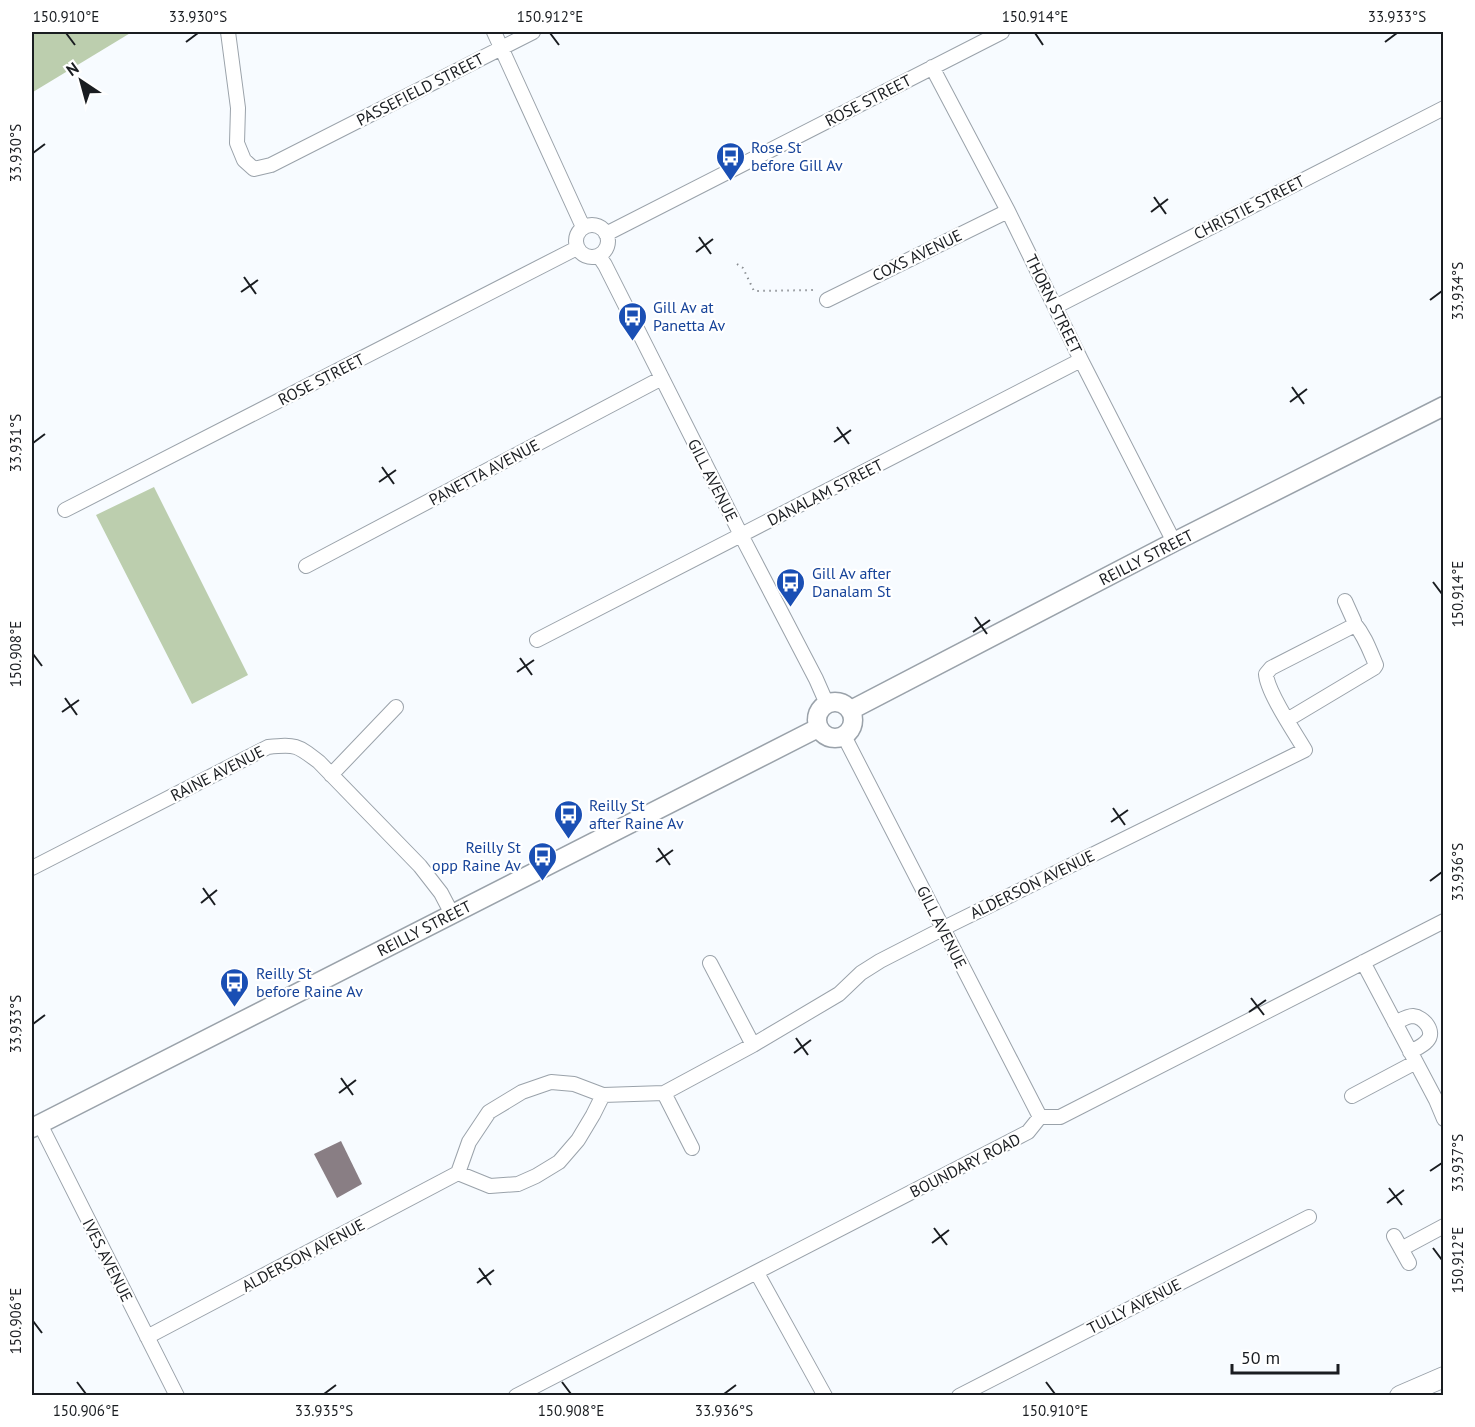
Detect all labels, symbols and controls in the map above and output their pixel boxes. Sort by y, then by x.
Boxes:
text: 150.910°E [33,7,99,26]
text: 33.930°S [169,7,227,26]
text: 150.912°E [517,7,583,26]
text: 150.914°E [1002,7,1068,26]
text: 33.933°S [1368,7,1426,26]
street label: PASSEFIELD STREET [353,48,487,130]
north arrow [51,51,111,111]
text: N [62,58,82,80]
street label: ROSE STREET [822,70,915,130]
text: 33.930°S [6,124,25,182]
place label: Rose St before Gill Av [751,137,843,175]
bus stop icon: Rose St before Gill Av [714,140,746,182]
street label: CHRISTIE STREET [1190,170,1308,244]
street label: COXS AVENUE [869,225,965,285]
street label: THORN STREET [1021,251,1087,357]
text: 33.934°S [1448,262,1467,320]
place label: Gill Av at Panetta Av [653,297,726,335]
bus stop icon: Gill Av at Panetta Av [616,300,648,342]
street label: ROSE STREET [275,349,368,409]
text: 33.931°S [6,414,25,472]
street label: PANETTA AVENUE [425,434,543,510]
street label: GILL AVENUE [684,435,742,525]
street label: DANALAM STREET [764,454,886,530]
street label: REILLY STREET [1095,525,1197,589]
text: 150.914°E [1448,561,1467,627]
place label: Gill Av after Danalam St [812,563,892,601]
bus stop icon: Gill Av after Danalam St [775,566,807,608]
text: 150.908°E [6,621,25,687]
street label: RAINE AVENUE [167,741,267,805]
place label: Reilly St after Raine Av [589,795,684,833]
bus stop icon: Reilly St after Raine Av [552,798,584,840]
place label: Reilly St opp Raine Av [432,837,522,875]
bus stop icon: Reilly St opp Raine Av [526,840,558,882]
text: 33.936°S [1448,843,1467,901]
street label: ALDERSON AVENUE [966,845,1098,923]
street label: GILL AVENUE [913,882,971,972]
street label: REILLY STREET [373,896,475,960]
place label: Reilly St before Raine Av [256,963,363,1001]
bus stop icon: Reilly St before Raine Av [219,966,251,1008]
text: 33.933°S [6,995,25,1053]
street label: BOUNDARY ROAD [906,1129,1024,1201]
text: 33.937°S [1448,1134,1467,1192]
street label: ALDERSON AVENUE [238,1214,368,1296]
street label: IVES AVENUE [79,1215,137,1305]
text: 150.912°E [1448,1227,1467,1293]
street label: TULLY AVENUE [1084,1274,1184,1338]
text: 150.906°E [6,1288,25,1354]
scale bar [1232,1337,1338,1375]
text: 50 m [1241,1346,1280,1369]
text: 150.906°E [53,1401,119,1420]
text: 33.935°S [295,1401,353,1420]
text: 150.908°E [538,1401,604,1420]
text: 33.936°S [695,1401,753,1420]
text: 150.910°E [1022,1401,1088,1420]

